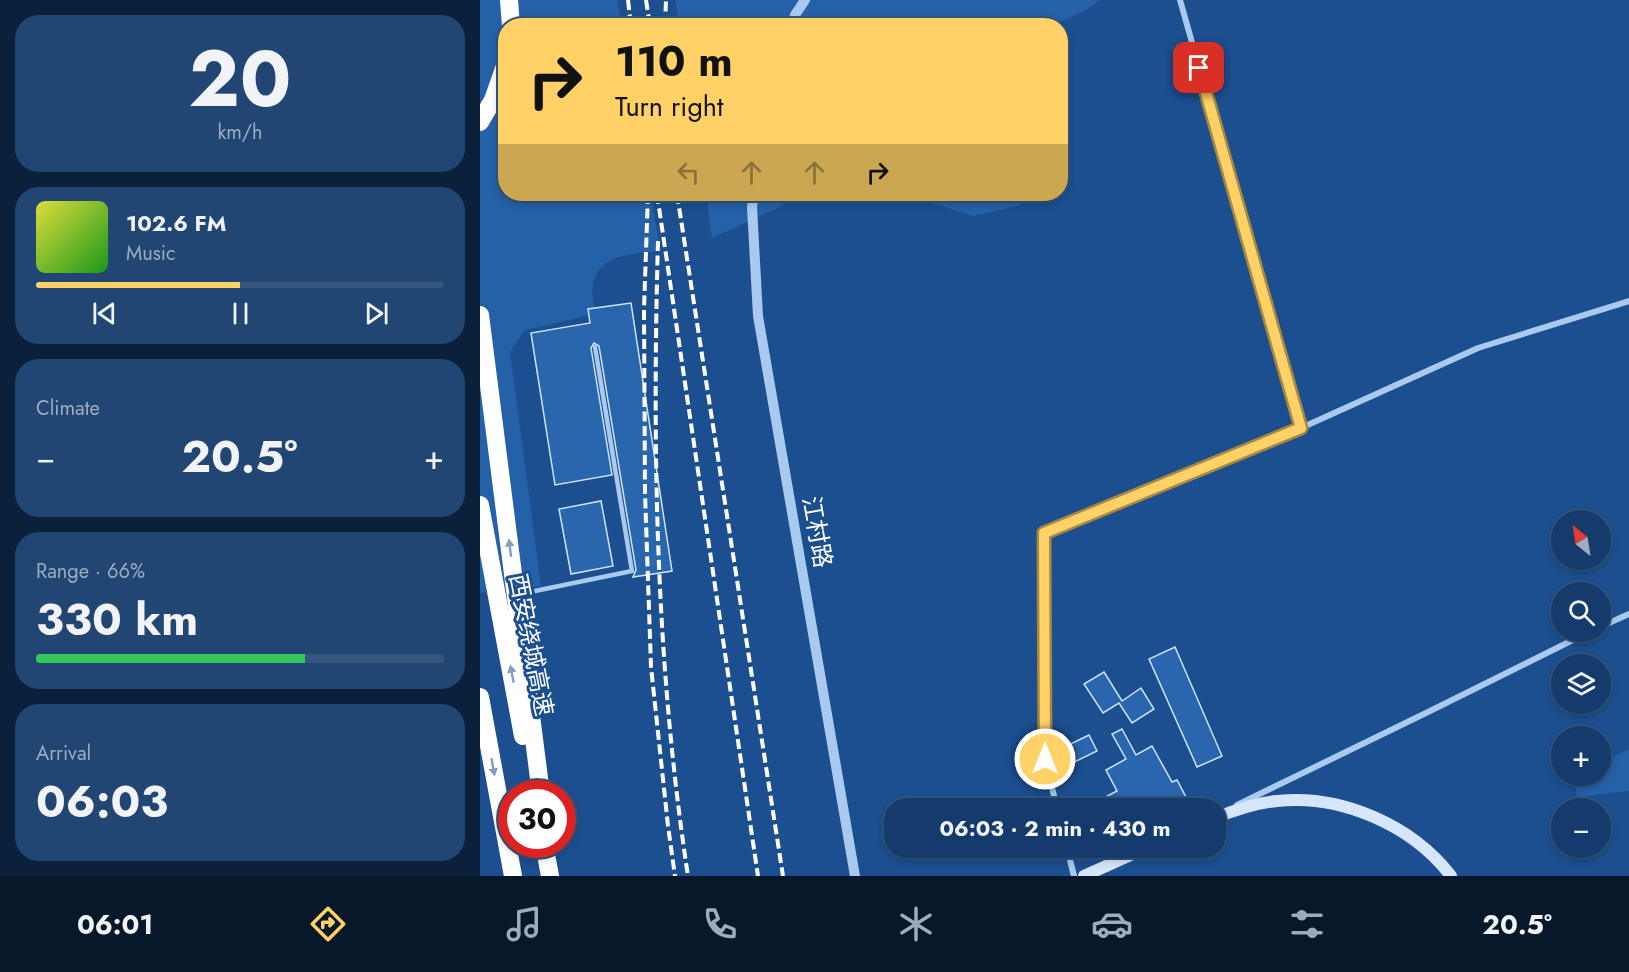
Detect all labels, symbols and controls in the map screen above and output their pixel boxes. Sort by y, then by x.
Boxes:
text: 20 [189,23,291,135]
text: 110 m [615,31,733,92]
icon: right [516,42,594,120]
pin [1173,42,1224,93]
icon: arrive [1182,51,1215,84]
text: Turn right [615,87,723,126]
text: km/h [217,118,263,147]
icon: left [672,156,705,189]
icon: ahead [735,156,768,189]
icon: ahead [798,156,831,189]
icon: right [861,156,894,189]
text: 102.6 FM [126,207,226,239]
text: Music [126,239,176,268]
icon: previous [88,297,121,330]
icon: pause [224,297,257,330]
icon: next [360,297,393,330]
text: Climate [36,394,100,423]
text: 20.5° [181,424,298,489]
text: − [36,434,55,481]
text: + [424,434,444,481]
street label: 江村路 [794,493,841,570]
north arrow [1551,510,1611,570]
map controls [1551,510,1611,858]
one-way arrow [505,538,515,557]
text: Range · 66% [36,557,145,586]
street label: 西安绕城高速 [501,571,562,719]
button: search [1551,582,1611,642]
text: 330 km [36,587,198,652]
button: layers [1551,654,1611,714]
one-way arrow [507,664,516,683]
button: + [1551,726,1611,786]
position arrow [1013,727,1077,791]
text: Arrival [36,739,91,768]
one-way arrow [488,758,497,777]
text: 06:03 [36,769,168,834]
speed limit sign: 30 [498,780,576,858]
button: − [1551,798,1611,858]
text: 06:03 · 2 min · 430 m [939,812,1171,844]
icon: directions [307,903,349,945]
icon: music [503,903,545,945]
icon: phone [699,903,741,945]
icon: climate [895,903,937,945]
icon: car [1091,903,1133,945]
icon: filters [1286,903,1328,945]
text: 06:01 [77,905,153,944]
text: 20.5° [1482,905,1552,944]

